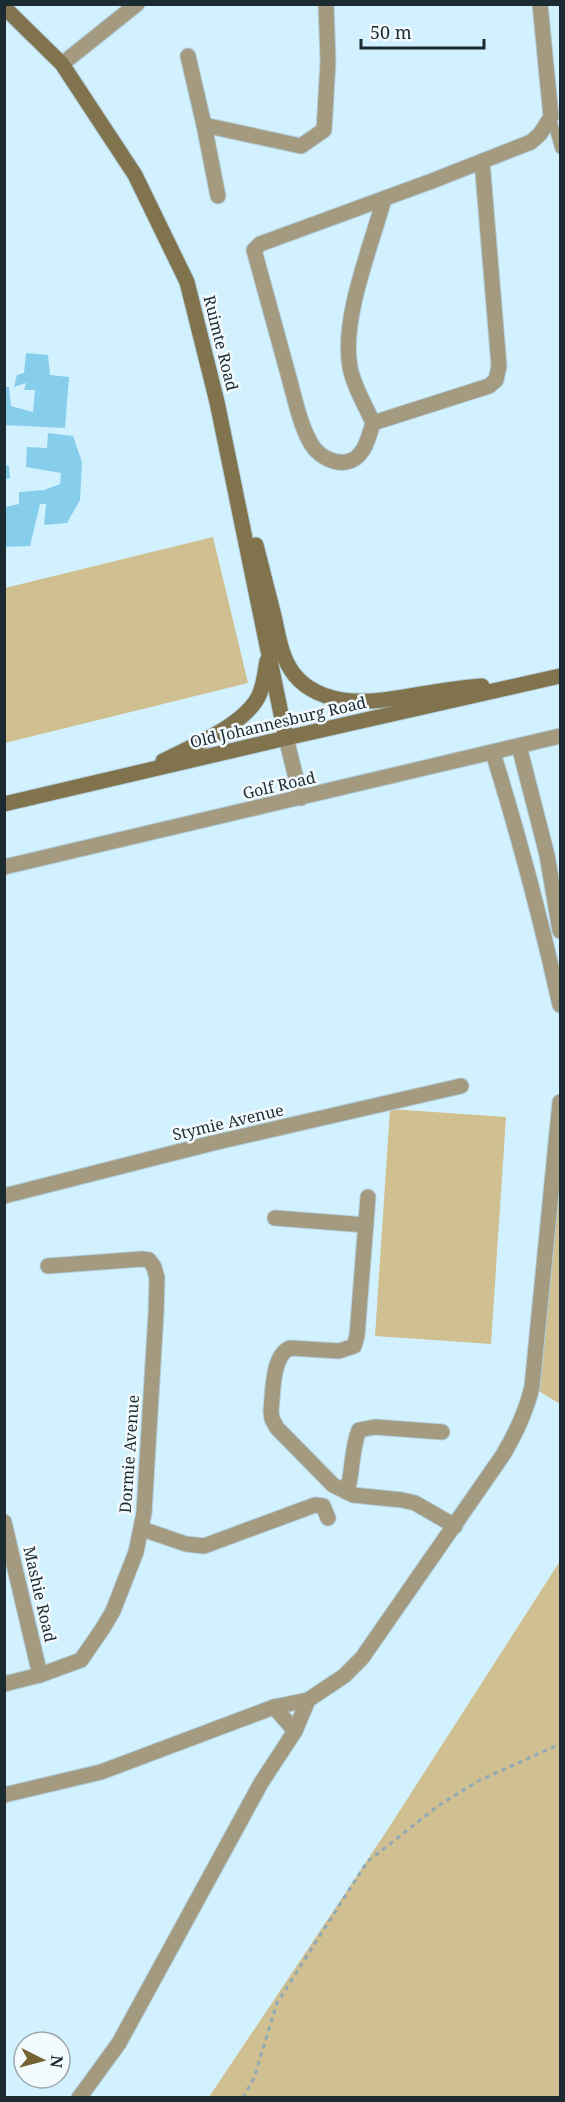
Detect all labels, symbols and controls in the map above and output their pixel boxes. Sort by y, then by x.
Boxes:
scale bar [361,12,484,50]
text: 50 m [370,20,412,44]
street label: Ruimte Road [198,293,244,393]
street label: Old Johannesburg Road [188,691,368,753]
street label: Golf Road [240,766,318,804]
street label: Stymie Avenue [170,1099,286,1145]
street label: Dormie Avenue [114,1394,144,1514]
street label: Mashie Road [18,1544,62,1644]
north arrow [12,2030,72,2090]
text: N [45,2054,69,2069]

